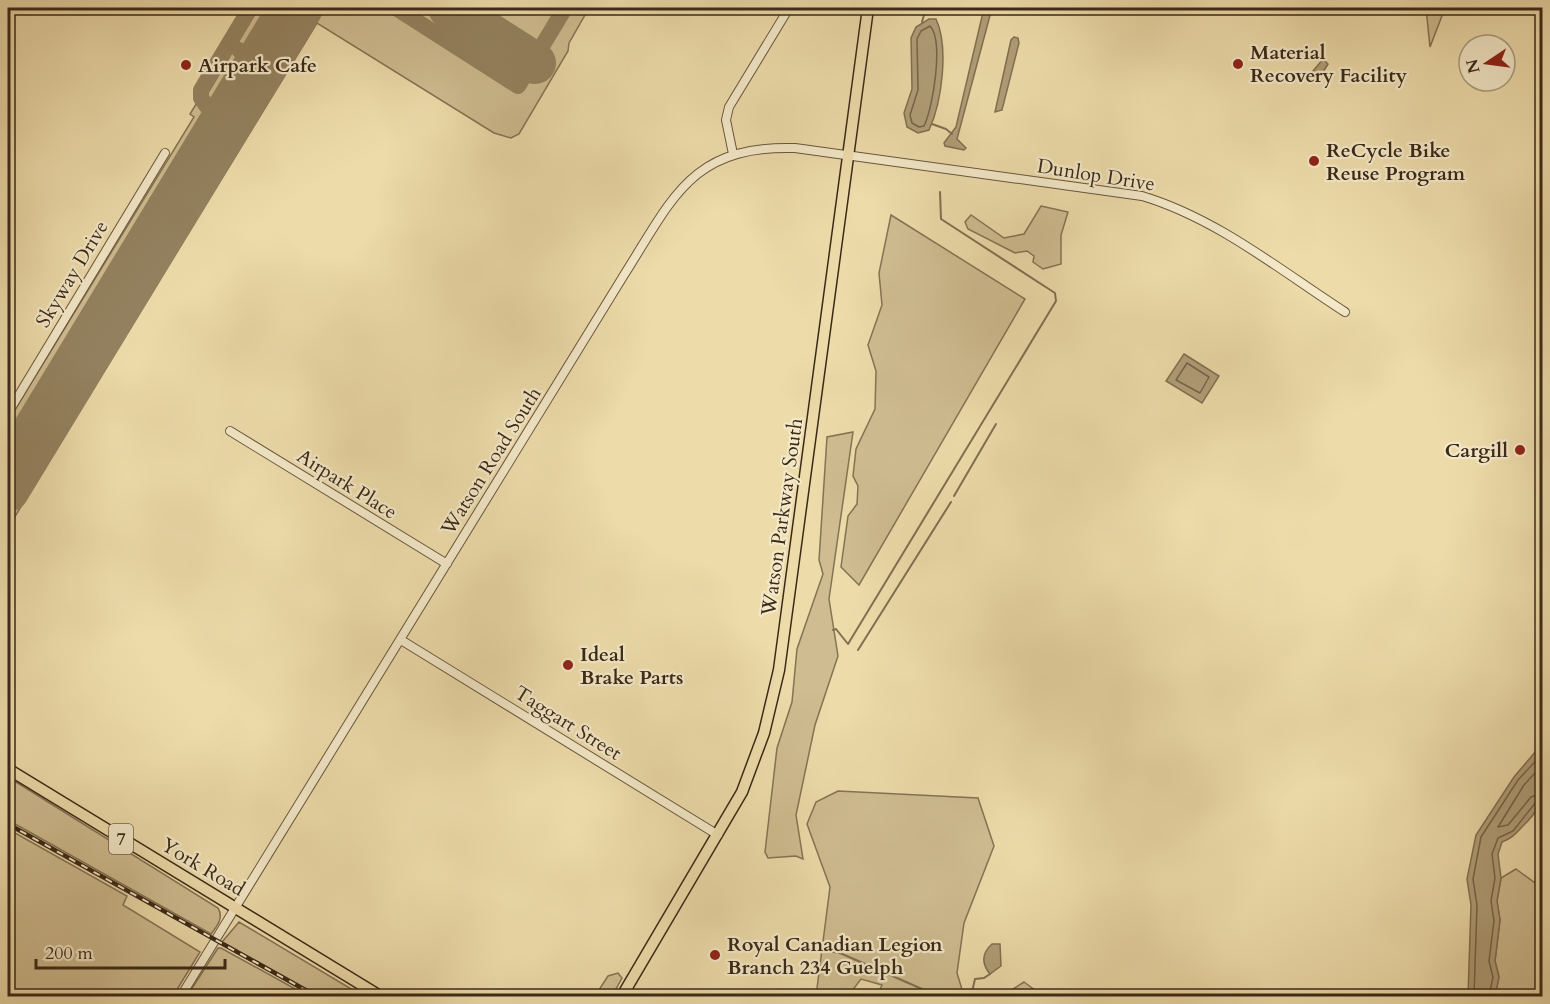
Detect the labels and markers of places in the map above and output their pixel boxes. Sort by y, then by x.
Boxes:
place label: Material Recovery Facility [1250,39,1408,89]
place label: Airpark Cafe [198,52,317,79]
marker: Material Recovery Facility [1231,57,1245,71]
marker: Airpark Cafe [179,58,193,72]
place label: ReCycle Bike Reuse Program [1326,137,1466,187]
marker: ReCycle Bike Reuse Program [1307,154,1321,168]
place label: Cargill [1445,437,1508,464]
marker: Cargill [1513,443,1527,457]
place label: Ideal Brake Parts [580,641,683,691]
marker: Ideal Brake Parts [561,658,575,672]
place label: Royal Canadian Legion Branch 234 Guelph [727,931,943,981]
marker: Royal Canadian Legion Branch 234 Guelph [708,948,722,962]

